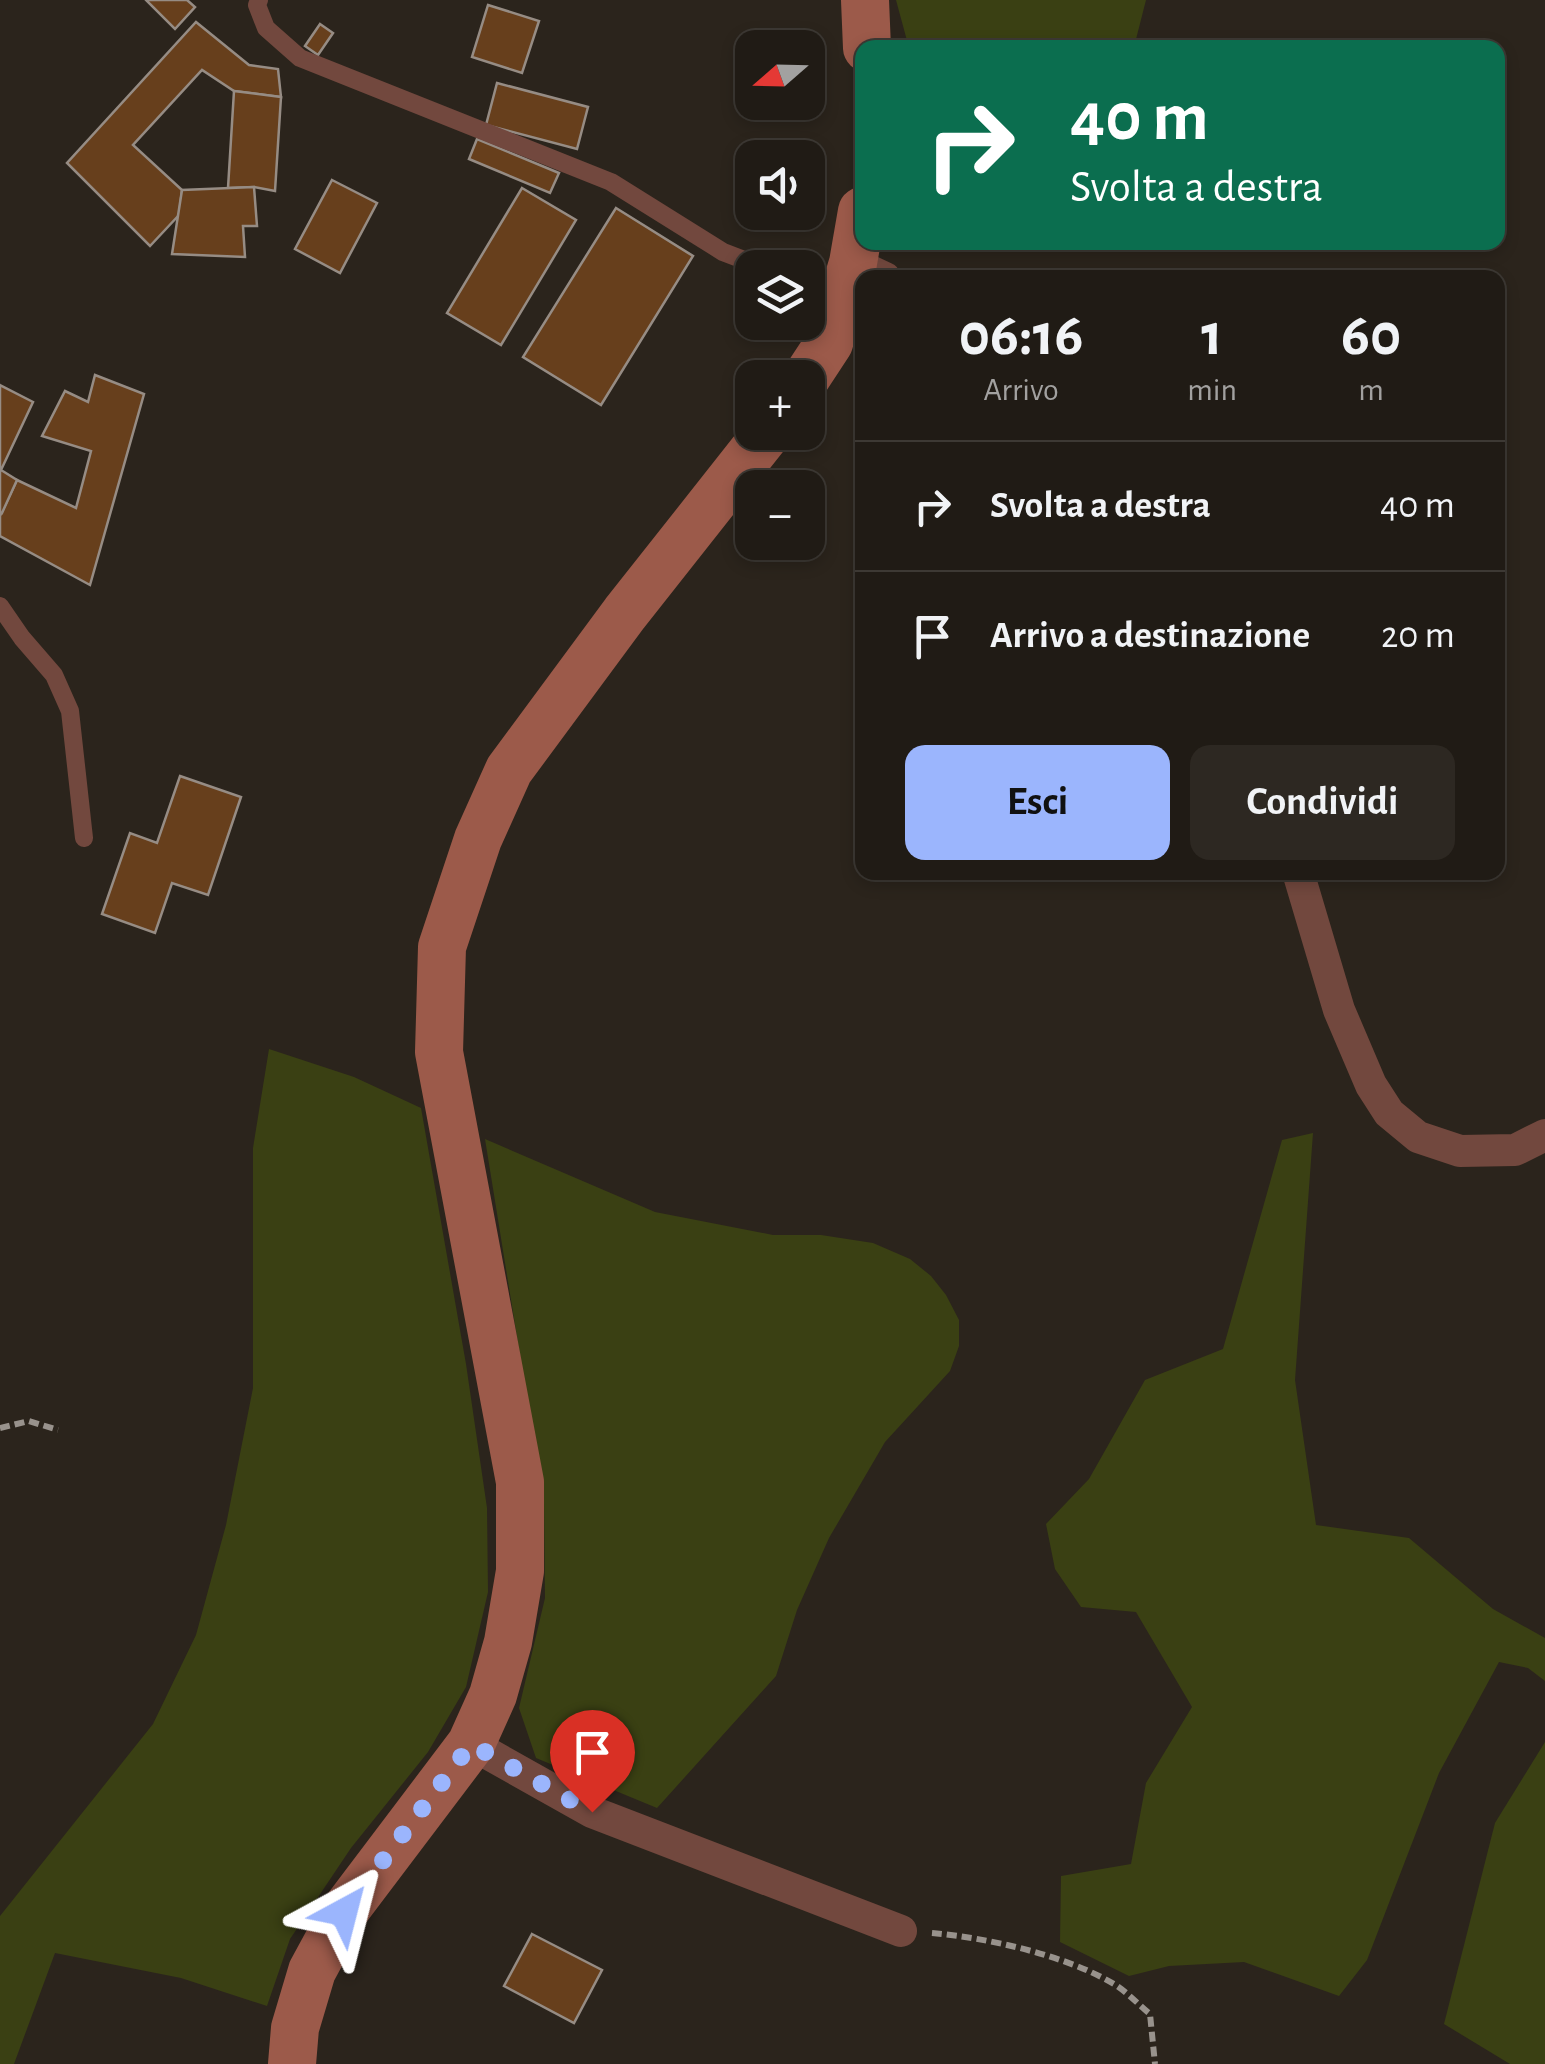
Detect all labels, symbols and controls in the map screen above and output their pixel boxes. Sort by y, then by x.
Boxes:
north arrow [735,30,825,120]
map controls [735,30,825,560]
icon: right [905,80,1035,210]
text: 40 m [1070,83,1209,153]
button: sound [735,140,825,230]
text: Svolta a destra [1070,165,1323,210]
button: layers [735,250,825,340]
text: 06:16 [959,306,1083,366]
text: 1 [1201,306,1223,366]
text: 60 [1341,306,1401,366]
button: + [735,360,825,450]
text: Arrivo [983,374,1059,406]
text: min [1187,374,1237,406]
text: m [1358,374,1384,406]
button: − [735,470,825,560]
icon: right [905,479,960,534]
text: Svolta a destra [990,487,1211,525]
text: 40 m [1380,487,1455,525]
icon: arrive [905,609,960,664]
text: Arrivo a destinazione [990,617,1310,655]
text: 20 m [1381,617,1455,655]
button: Esci [905,745,1170,860]
button: Condividi [1190,745,1455,860]
pin [550,1710,635,1813]
icon: arrive [565,1725,620,1780]
position arrow [292,1860,396,1964]

